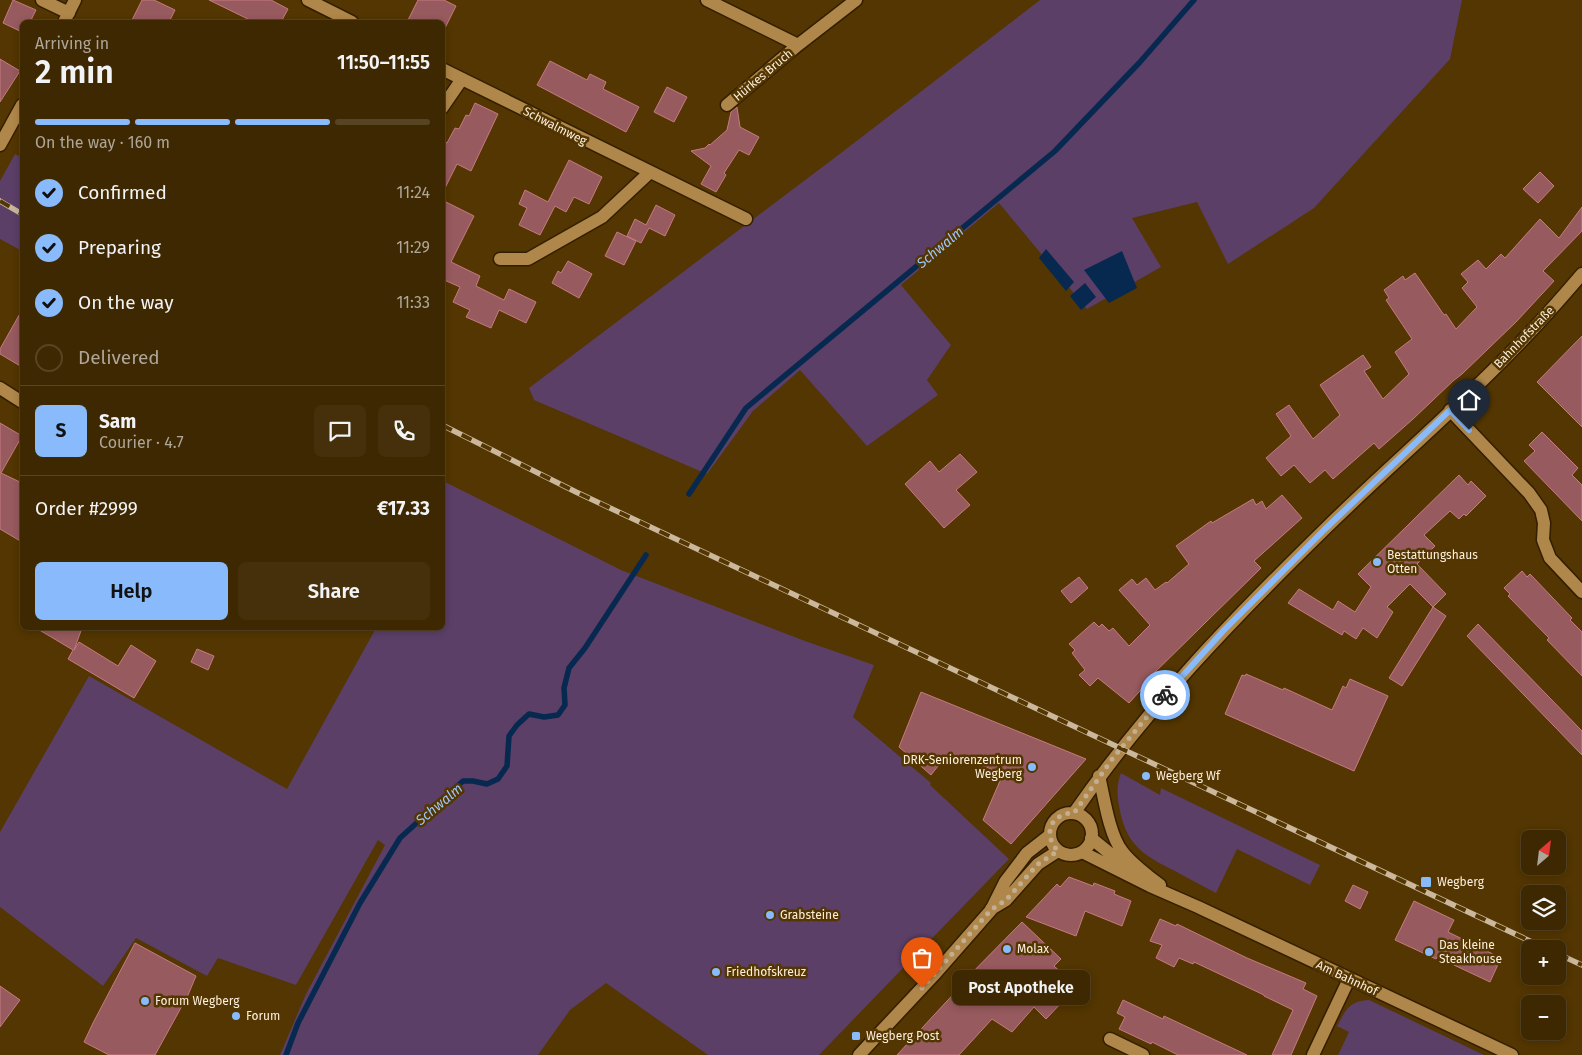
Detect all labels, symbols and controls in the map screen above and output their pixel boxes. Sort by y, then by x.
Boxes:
text: Arriving in [35,34,109,53]
street label: Hürkes Bruch [731,46,795,104]
text: 11:50–11:55 [337,51,430,74]
text: 2 min [35,53,114,91]
street label: Schwalmweg [521,104,590,148]
text: On the way · 160 m [35,133,170,152]
icon: check [35,179,63,207]
text: Confirmed [78,181,167,204]
text: 11:24 [397,183,430,202]
water label: Schwalm [913,223,967,273]
icon: check [35,234,63,262]
text: Preparing [78,236,161,259]
text: 11:29 [396,238,430,257]
icon: check [35,289,63,317]
text: On the way [78,291,174,314]
text: 11:33 [396,293,430,312]
street label: Bahnhofstraße [1491,303,1557,371]
text: Delivered [78,346,160,369]
pin [1448,379,1490,430]
icon: home [1455,386,1483,414]
button: chat [314,405,366,457]
button: phone [378,405,430,457]
text: Sam [99,410,136,433]
text: S [56,419,66,442]
text: Courier · 4.7 [99,433,184,452]
text: Order #2999 [35,497,138,520]
text: €17.33 [377,497,430,520]
place label: Bestattungshaus Otten [1387,548,1478,576]
marker: Bestattungshaus Otten [1371,556,1383,568]
button: Help [35,562,228,620]
button: Share [238,562,430,620]
courier [1140,670,1190,720]
icon: bike [1151,681,1179,709]
place label: DRK-Seniorenzentrum Wegberg [903,753,1023,781]
marker: DRK-Seniorenzentrum Wegberg [1026,761,1038,773]
place label: Wegberg Wf [1156,769,1221,783]
marker: Wegberg Wf [1140,770,1152,782]
water label: Schwalm [412,780,466,830]
north arrow [1521,830,1566,875]
map controls [1521,830,1566,1040]
marker: Wegberg [1419,875,1433,889]
place label: Wegberg [1437,875,1485,889]
button: layers [1521,885,1566,930]
place label: Grabsteine [780,908,839,922]
marker: Grabsteine [764,909,776,921]
pin [901,937,943,988]
place label: Das kleine Steakhouse [1439,938,1502,966]
button: + [1521,940,1566,985]
place label: Molax [1017,942,1049,956]
marker: Molax [1001,943,1013,955]
icon: bag [908,944,936,972]
marker: Das kleine Steakhouse [1423,946,1435,958]
street label: Am Bahnhof [1314,958,1381,999]
place label: Friedhofskreuz [726,965,806,979]
marker: Friedhofskreuz [710,966,722,978]
callout: Post Apotheke [952,970,1090,1006]
text: Post Apotheke [968,978,1074,997]
place label: Forum Wegberg [155,994,240,1008]
marker: Forum Wegberg [139,995,151,1007]
button: − [1521,995,1566,1040]
place label: Forum [246,1009,280,1023]
marker: Forum [230,1010,242,1022]
place label: Wegberg Post [866,1029,940,1043]
marker: Wegberg Post [850,1030,862,1042]

